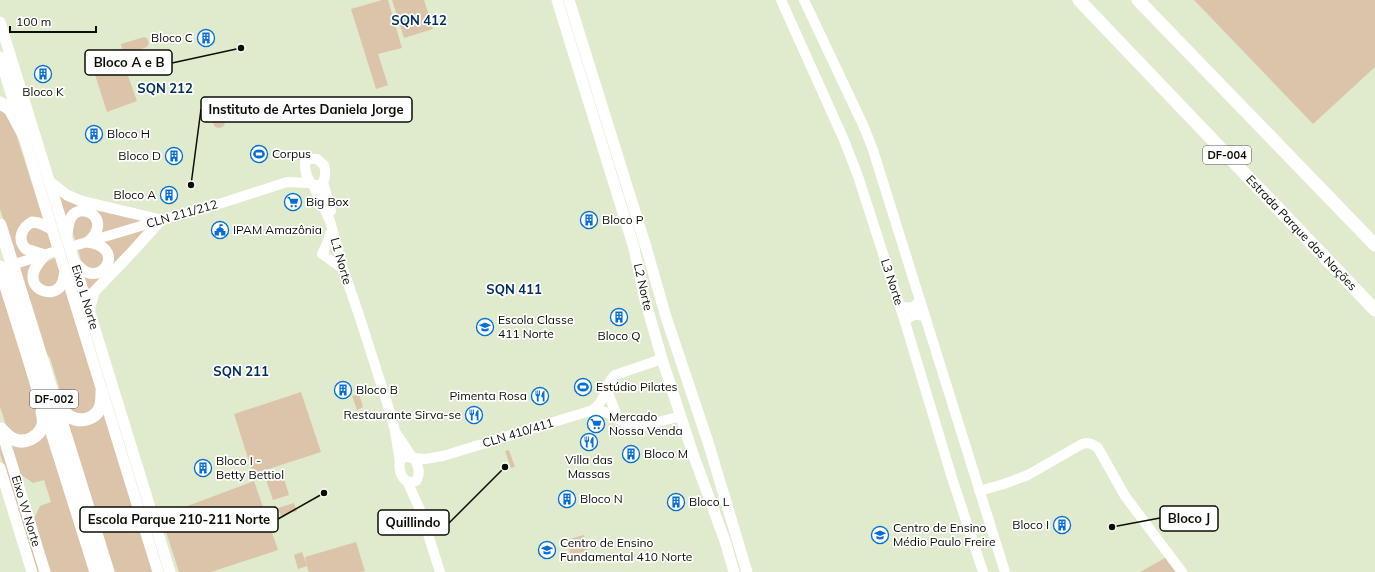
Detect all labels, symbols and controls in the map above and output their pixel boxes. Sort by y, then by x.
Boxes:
scale bar [10,8,96,34]
district label: SQN 412 [391,12,447,28]
text: 100 m [16,14,51,29]
building icon: Bloco C [196,28,216,48]
place label: Bloco C [151,30,193,45]
callout: Bloco A e B [85,50,172,75]
text: Bloco A e B [94,54,164,70]
building icon: Bloco K [33,64,53,84]
district label: SQN 212 [137,80,193,96]
place label: Bloco K [22,84,64,99]
callout: Instituto de Artes Daniela Jorge [201,97,412,122]
text: Instituto de Artes Daniela Jorge [208,101,404,117]
building icon: Bloco H [84,124,104,144]
place label: Bloco H [107,126,150,141]
sports icon: Corpus [249,144,269,164]
building icon: Bloco D [164,146,184,166]
place label: Corpus [272,146,311,161]
road number: DF-004 [1203,146,1251,164]
place label: Bloco D [118,148,161,163]
street label: Estrada Parque das Nações [1243,172,1360,293]
building icon: Bloco A [159,185,179,205]
place label: Bloco A [114,187,156,202]
supermarket icon: Big Box [283,192,303,212]
place label: Big Box [306,194,349,209]
street label: CLN 211/212 [144,196,219,231]
building icon: Bloco P [579,210,599,230]
place label: Bloco P [602,212,644,227]
public building icon: IPAM Amazônia [210,220,230,240]
place label: IPAM Amazônia [233,222,322,237]
street label: L1 Norte [328,236,355,286]
street label: L3 Norte [878,257,907,307]
street label: L2 Norte [631,262,656,312]
street label: Eixo L Norte [69,263,102,331]
district label: SQN 411 [486,281,542,297]
building icon: Bloco Q [609,307,629,327]
place label: Escola Classe 411 Norte [498,312,573,341]
school or university icon: Escola Classe 411 Norte [475,317,495,337]
place label: Bloco Q [598,328,640,343]
district label: SQN 211 [213,363,269,379]
sports icon: Estúdio Pilates [573,377,593,397]
place label: Estúdio Pilates [596,379,677,394]
building icon: Bloco B [333,380,353,400]
place label: Bloco B [356,382,398,397]
restaurant icon: Pimenta Rosa [530,386,550,406]
place label: Pimenta Rosa [450,388,527,403]
road number: DF-002 [30,390,78,408]
restaurant icon: Restaurante Sirva-se [464,405,484,425]
place label: Restaurante Sirva-se [344,407,461,422]
place label: Mercado Nossa Venda [609,409,683,438]
supermarket icon: Mercado Nossa Venda [586,414,606,434]
street label: CLN 410/411 [481,415,555,450]
restaurant icon: Villa das Massas [579,432,599,452]
building icon: Bloco M [621,444,641,464]
place label: Bloco M [644,446,688,461]
place label: Villa das Massas [565,452,613,481]
place label: Bloco I - Betty Bettiol [216,453,284,482]
building icon: Bloco I - Betty Bettiol [193,458,213,478]
street label: Eixo W Norte [9,473,44,548]
building icon: Bloco N [557,489,577,509]
place label: Bloco N [580,491,623,506]
building icon: Bloco L [666,492,686,512]
place label: Bloco L [689,494,730,509]
callout: Bloco J [1160,506,1218,531]
callout: Escola Parque 210-211 Norte [80,507,278,532]
callout: Quillindo [378,510,449,535]
text: Bloco J [1168,510,1210,526]
text: Escola Parque 210-211 Norte [88,511,270,527]
text: Quillindo [385,514,441,530]
building icon: Bloco I [1052,515,1072,535]
place label: Bloco I [1012,517,1049,532]
place label: Centro de Ensino Médio Paulo Freire [893,520,995,549]
school or university icon: Centro de Ensino Médio Paulo Freire [870,525,890,545]
place label: Centro de Ensino Fundamental 410 Norte [560,535,692,564]
school or university icon: Centro de Ensino Fundamental 410 Norte [537,540,557,560]

